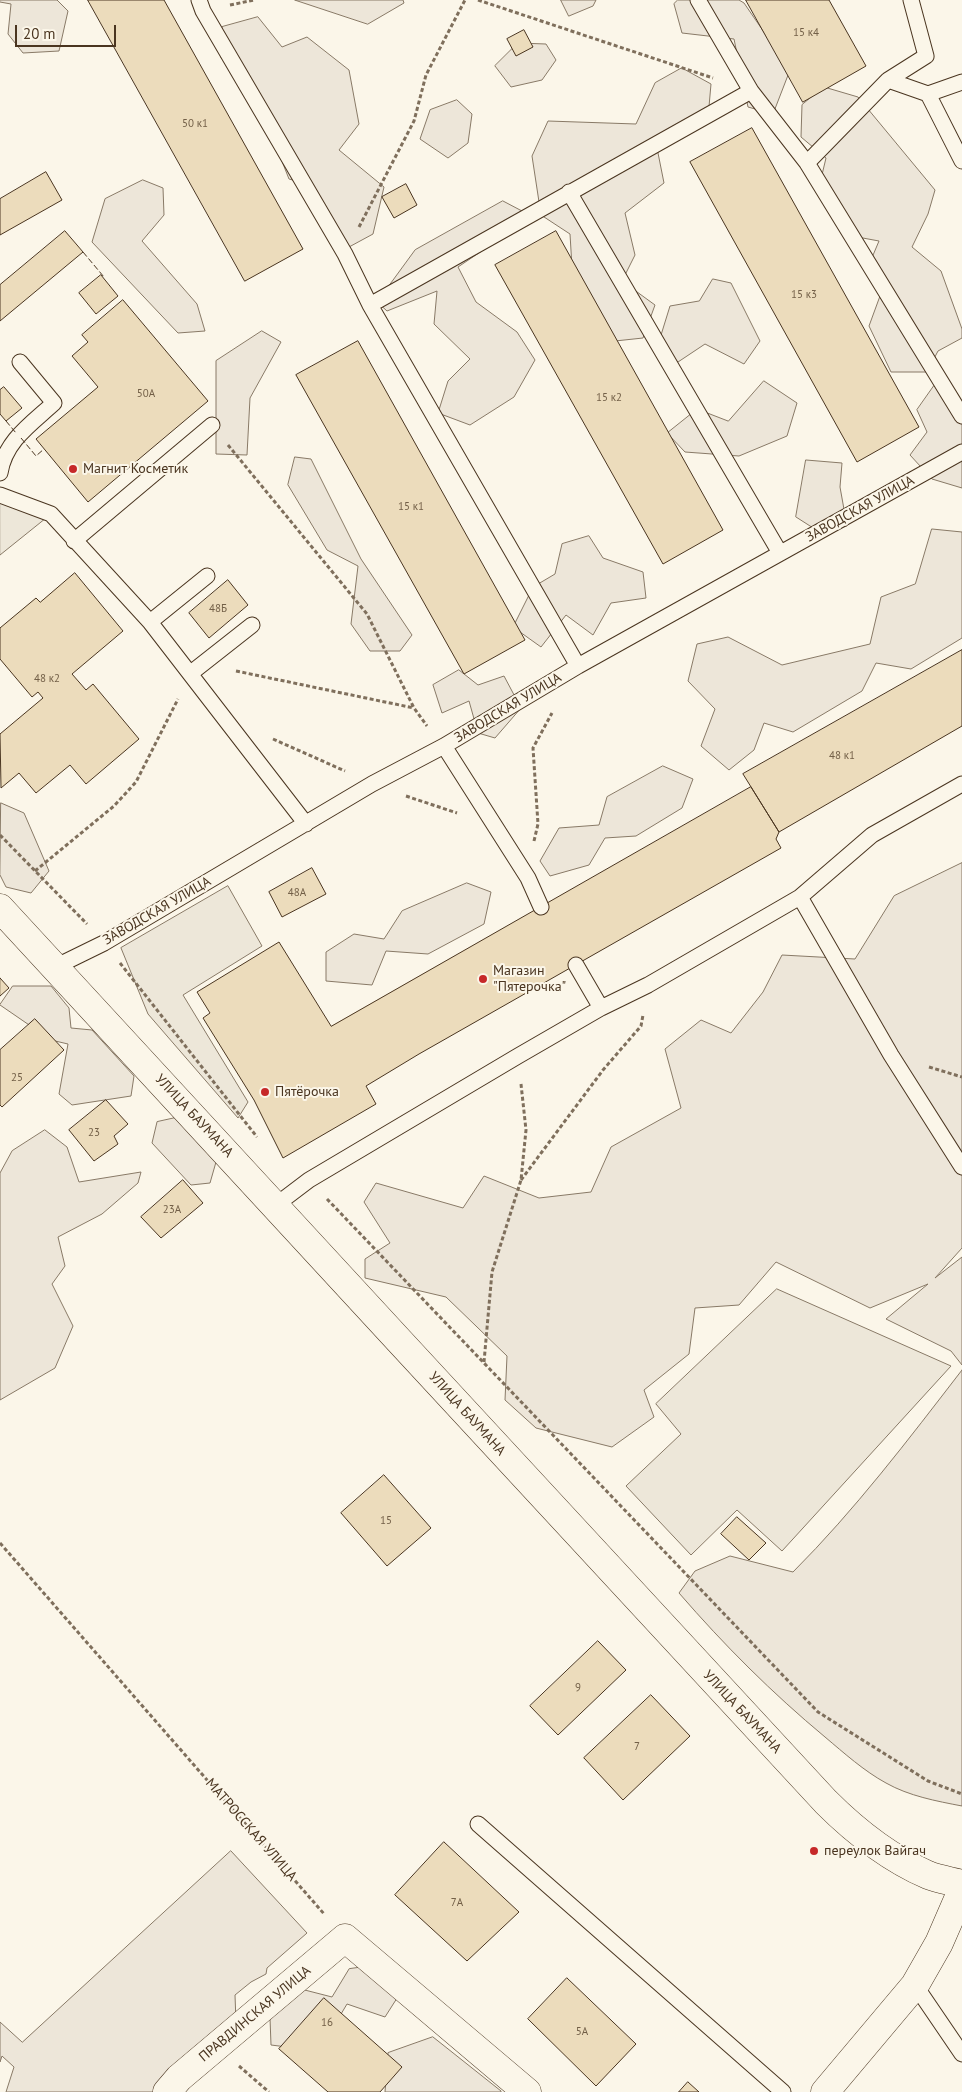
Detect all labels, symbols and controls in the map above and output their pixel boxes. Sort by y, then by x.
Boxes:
scale bar [18,15,119,47]
text: 20 m [23,24,56,43]
house number: 15 к4 [793,26,819,40]
house number: 50 к1 [182,117,208,131]
house number: 15 к3 [791,288,817,302]
house number: 50А [137,387,155,401]
house number: 15 к2 [596,391,622,405]
place label: Магнит Косметик [83,461,188,477]
marker: Магнит Косметик [67,463,79,475]
street label: ЗАВОДСКАЯ УЛИЦА [803,472,917,546]
house number: 15 к1 [398,500,424,514]
house number: 48Б [209,602,227,616]
street label: ЗАВОДСКАЯ УЛИЦА [451,669,565,747]
house number: 48 к2 [34,672,60,686]
house number: 48 к1 [829,749,855,763]
street label: ЗАВОДСКАЯ УЛИЦА [100,873,214,949]
house number: 48А [288,886,306,900]
place label: Магазин "Пятерочка" [493,963,566,996]
marker: Магазин "Пятерочка" [477,973,489,985]
house number: 25 [11,1071,23,1085]
street label: УЛИЦА БАУМАНА [151,1071,237,1161]
place label: Пятёрочка [275,1084,339,1100]
marker: Пятёрочка [259,1086,271,1098]
house number: 23 [88,1126,100,1140]
house number: 23А [163,1203,181,1217]
street label: УЛИЦА БАУМАНА [425,1369,509,1459]
house number: 15 [380,1514,392,1528]
street label: УЛИЦА БАУМАНА [699,1667,785,1757]
house number: 9 [575,1681,581,1695]
house number: 7 [634,1740,640,1754]
street label: МАТРОССКАЯ УЛИЦА [202,1775,300,1885]
place label: переулок Вайгач [824,1843,926,1859]
marker: переулок Вайгач [808,1845,820,1857]
house number: 7А [451,1896,463,1910]
street label: ПРАВДИНСКАЯ УЛИЦА [196,1962,314,2066]
house number: 16 [321,2016,333,2030]
house number: 5А [576,2025,588,2039]

